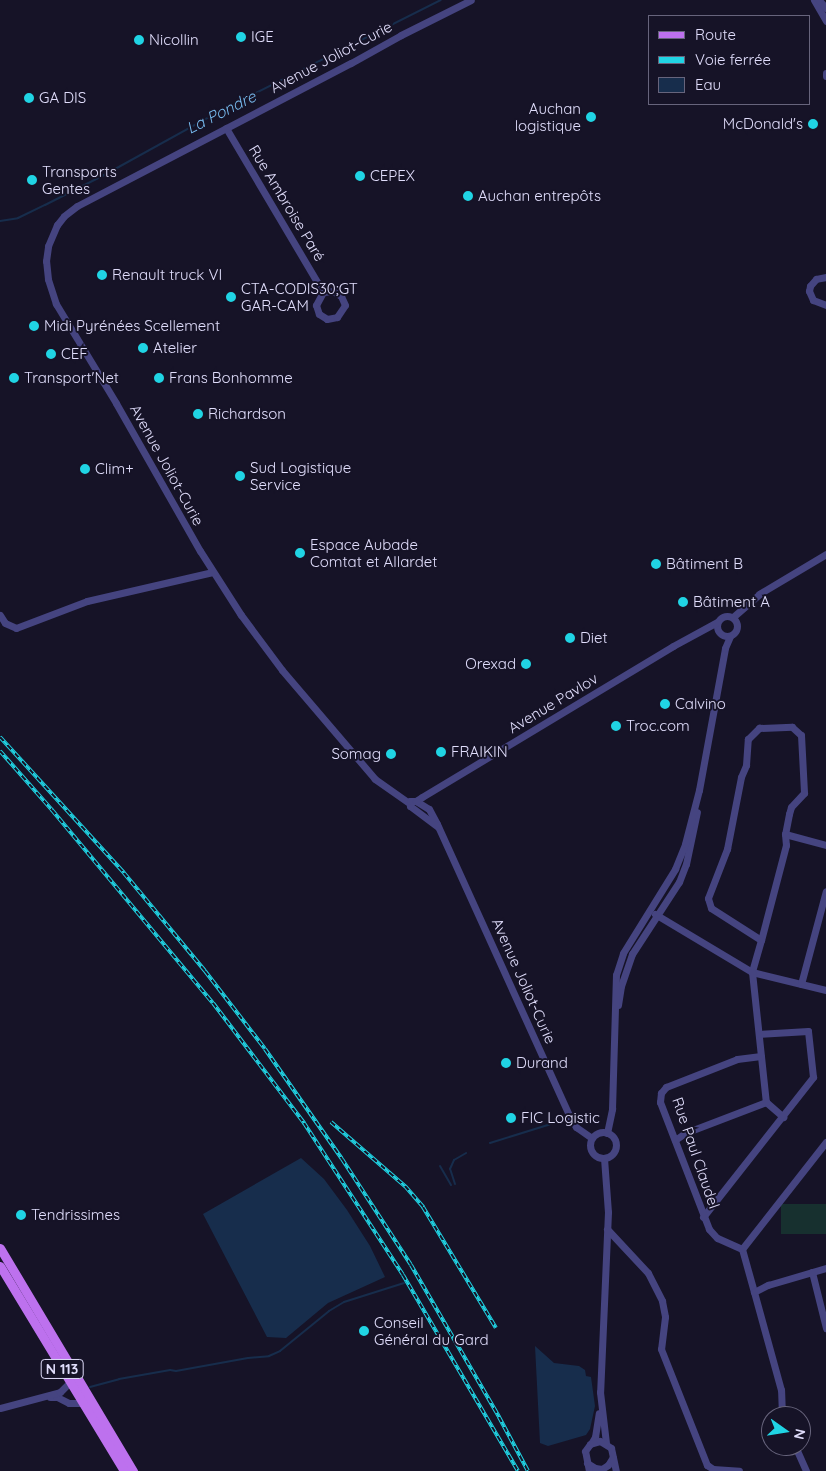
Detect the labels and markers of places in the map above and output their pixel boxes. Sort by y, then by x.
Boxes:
place label: IGE [251,28,274,46]
place label: Nicollin [149,31,199,49]
marker: IGE [235,31,247,43]
marker: Nicollin [133,34,145,46]
place label: GA DIS [39,89,86,107]
marker: GA DIS [23,92,35,104]
place label: Auchan logistique [515,99,581,134]
marker: Auchan logistique [585,111,597,123]
place label: McDonald's [723,115,803,133]
marker: McDonald's [807,118,819,130]
place label: Transports Gentes [42,162,117,197]
place label: CEPEX [370,167,415,185]
marker: CEPEX [354,170,366,182]
marker: Transports Gentes [26,174,38,186]
place label: Auchan entrepôts [478,187,601,205]
marker: Auchan entrepôts [462,190,474,202]
place label: Renault truck VI [112,266,222,284]
marker: Renault truck VI [96,269,108,281]
place label: CTA-CODIS30;GT GAR-CAM [241,279,358,314]
marker: CTA-CODIS30;GT GAR-CAM [225,291,237,303]
place label: Midi Pyrénées Scellement [44,317,220,335]
marker: Midi Pyrénées Scellement [28,320,40,332]
place label: Atelier [153,339,197,357]
marker: Atelier [137,342,149,354]
place label: CEF [61,345,88,363]
marker: CEF [45,348,57,360]
place label: Transport'Net [24,369,119,387]
place label: Frans Bonhomme [169,369,293,387]
marker: Transport'Net [8,372,20,384]
marker: Frans Bonhomme [153,372,165,384]
place label: Richardson [208,405,286,423]
marker: Richardson [192,408,204,420]
place label: Sud Logistique Service [250,458,351,493]
place label: Clim+ [95,460,134,478]
marker: Clim+ [79,463,91,475]
marker: Sud Logistique Service [234,470,246,482]
place label: Espace Aubade Comtat et Allardet [310,535,437,570]
marker: Espace Aubade Comtat et Allardet [294,547,306,559]
place label: Bâtiment B [666,555,743,573]
marker: Bâtiment B [650,558,662,570]
place label: Bâtiment A [693,593,770,611]
marker: Bâtiment A [677,596,689,608]
place label: Diet [580,629,608,647]
marker: Diet [564,632,576,644]
place label: Orexad [465,655,516,673]
marker: Orexad [520,658,532,670]
place label: Calvino [675,695,726,713]
marker: Calvino [659,698,671,710]
place label: Troc.com [626,717,690,735]
marker: Troc.com [610,720,622,732]
place label: FRAIKIN [451,743,508,761]
place label: Somag [331,745,381,763]
marker: FRAIKIN [435,746,447,758]
marker: Somag [385,748,397,760]
place label: Durand [516,1054,568,1072]
marker: Durand [500,1057,512,1069]
place label: FIC Logistic [521,1109,600,1127]
marker: FIC Logistic [505,1112,517,1124]
place label: Tendrissimes [31,1206,120,1224]
marker: Tendrissimes [15,1209,27,1221]
place label: Conseil Général du Gard [374,1313,488,1348]
marker: Conseil Général du Gard [358,1325,370,1337]

